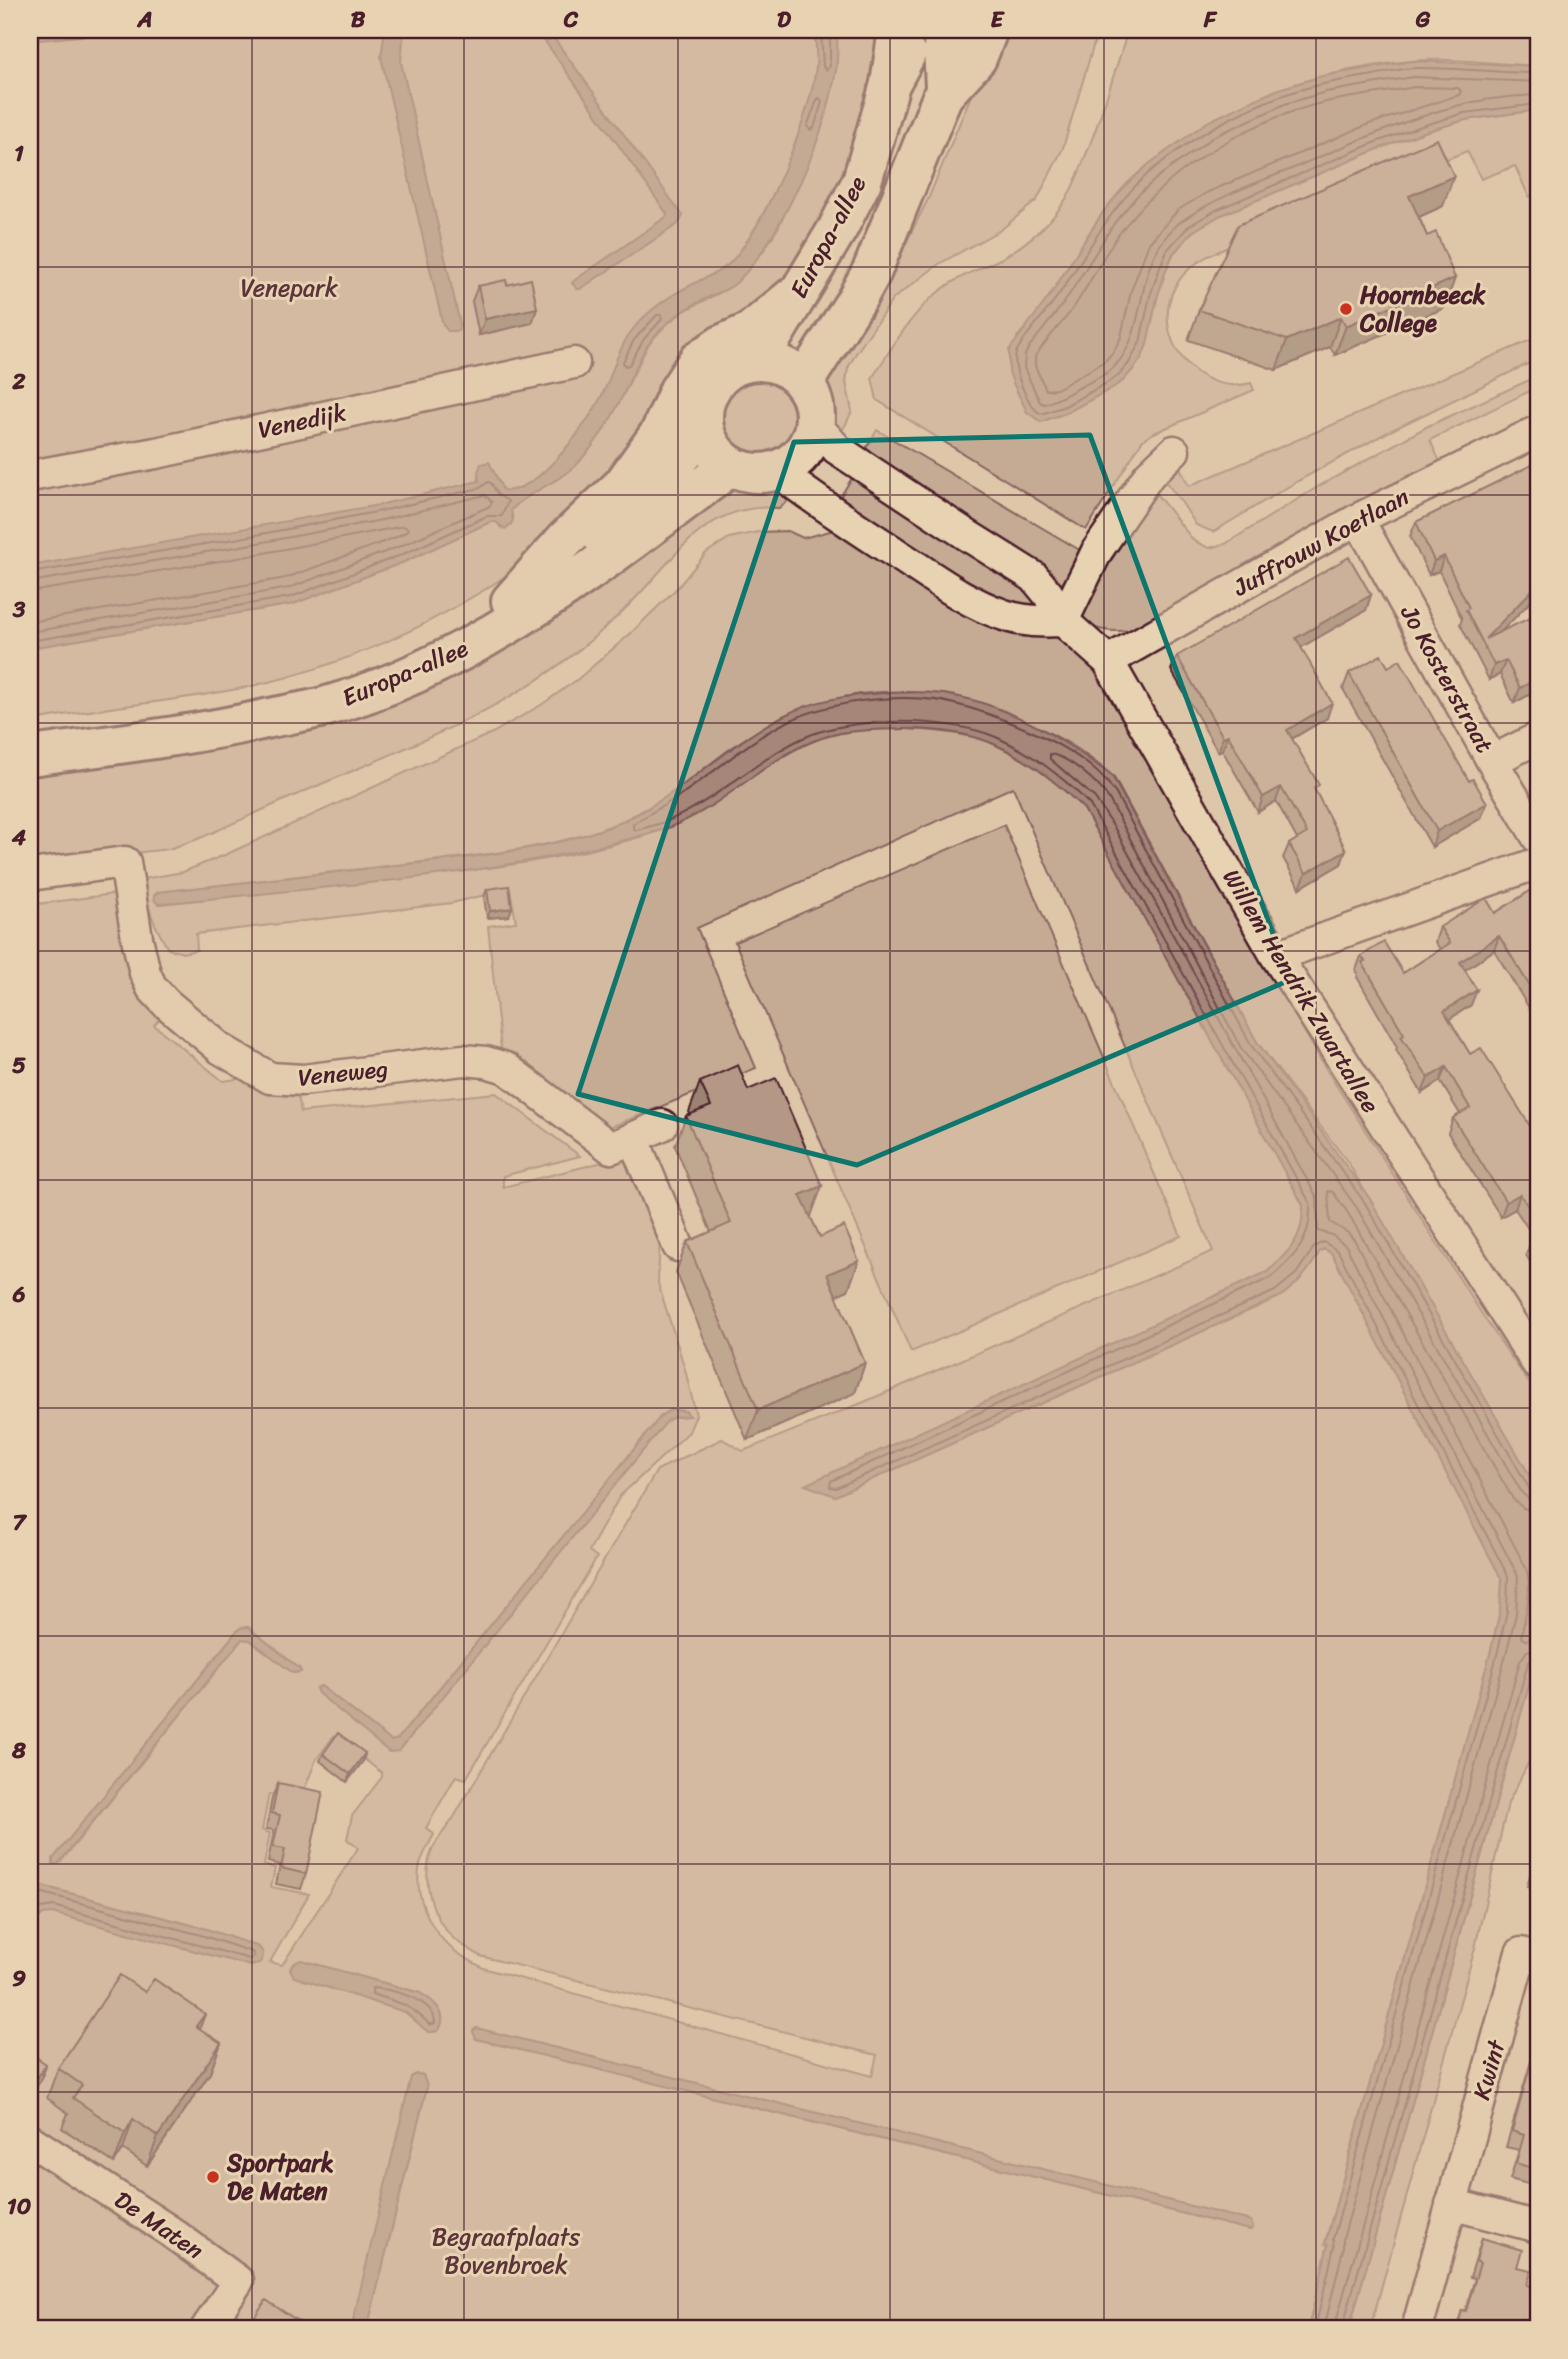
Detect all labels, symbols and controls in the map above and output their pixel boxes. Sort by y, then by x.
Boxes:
text: A [136,0,153,40]
text: B [351,0,366,40]
text: C [563,0,579,40]
text: D [777,0,792,40]
text: E [991,0,1006,40]
text: F [1203,0,1218,40]
text: G [1415,0,1431,40]
text: 1 [14,133,24,174]
street label: Europa-allee [778,168,878,306]
park label: Venepark [240,267,338,309]
place label: Hoornbeeck College [1359,274,1486,344]
marker: Hoornbeeck College [1338,301,1354,317]
text: 2 [11,361,26,402]
street label: Venedijk [254,391,350,451]
street label: Juffrouw Koetlaan [1224,476,1417,608]
text: 3 [12,589,26,630]
street label: Jo Kosterstraat [1388,596,1505,761]
street label: Europa-allee [335,627,475,718]
text: 4 [11,817,27,858]
street label: Willem Hendrik Zwartallee [1211,861,1391,1121]
text: 5 [12,1045,26,1086]
street label: Veneweg [296,1047,390,1099]
text: 6 [11,1274,26,1315]
text: 7 [12,1502,27,1543]
text: 8 [11,1730,26,1771]
text: 9 [12,1958,26,1999]
street label: Kwint [1460,2034,1518,2105]
place label: Sportpark De Maten [226,2142,334,2212]
marker: Sportpark De Maten [205,2169,221,2185]
street label: De Maten [106,2179,212,2271]
text: 10 [7,2186,32,2227]
park label: Begraafplaats Bovenbroek [432,2216,581,2286]

